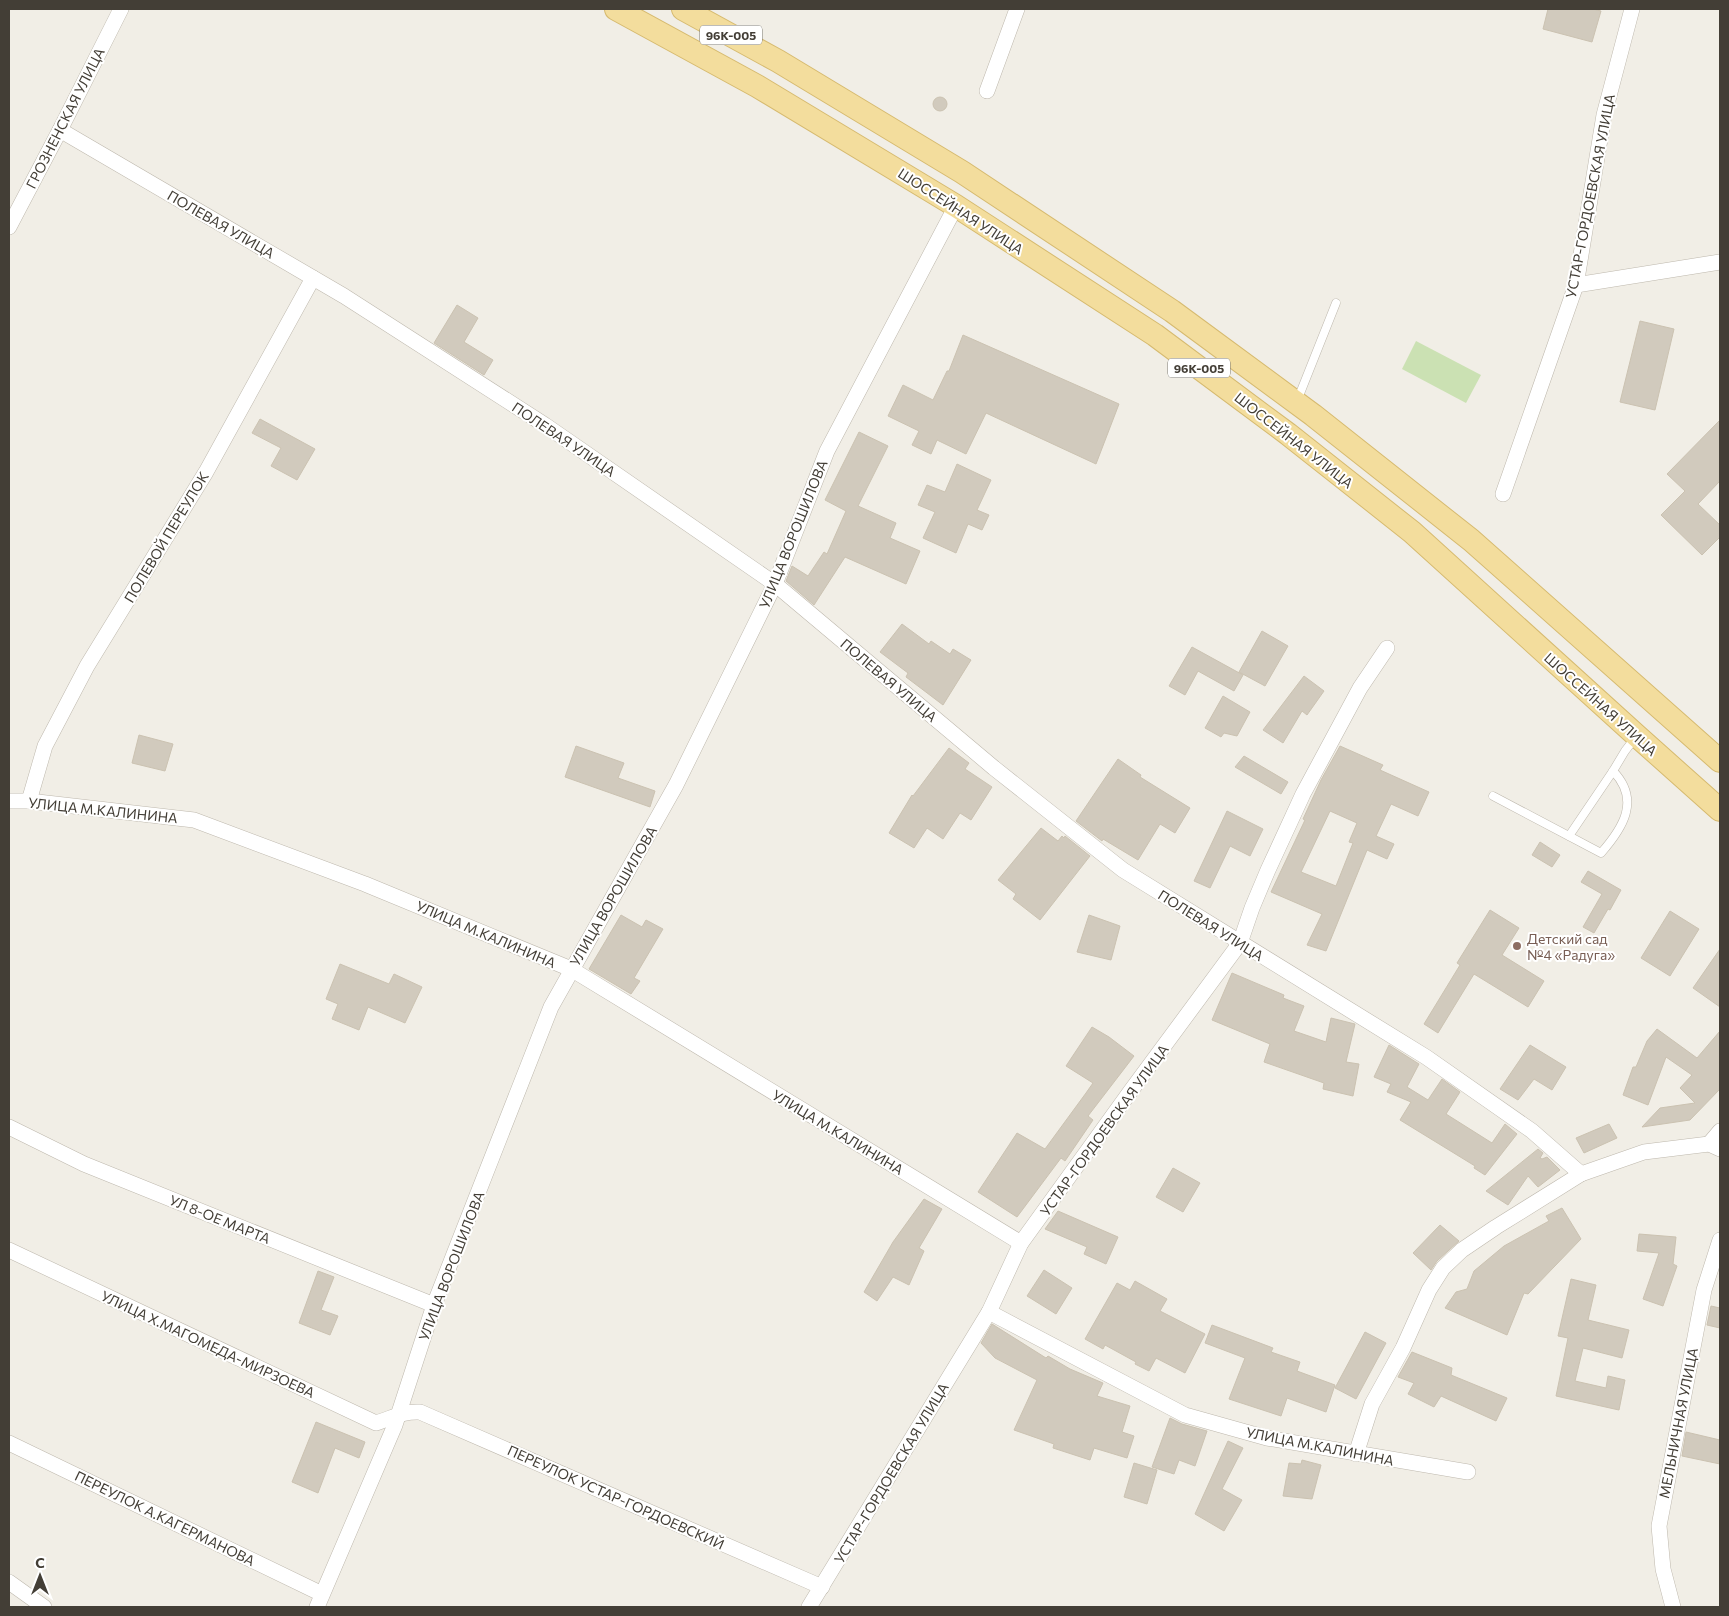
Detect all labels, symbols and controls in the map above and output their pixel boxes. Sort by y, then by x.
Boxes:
road number: 96К-005 [700,26,762,44]
street label: ГРОЗНЕНСКАЯ УЛИЦА [22,44,108,191]
street label: УСТАР-ГОРДОЕВСКАЯ УЛИЦА [1562,92,1618,300]
street label: ШОССЕЙНАЯ УЛИЦА [895,164,1027,258]
street label: ПОЛЕВАЯ УЛИЦА [164,186,278,262]
road number: 96К-005 [1168,358,1230,378]
street label: ШОССЕЙНАЯ УЛИЦА [1231,388,1357,492]
street label: ПОЛЕВАЯ УЛИЦА [509,398,619,480]
street label: УЛИЦА ВОРОШИЛОВА [755,457,831,611]
street label: ПОЛЕВОЙ ПЕРЕУЛОК [120,469,212,605]
street label: ПОЛЕВАЯ УЛИЦА [837,635,941,726]
street label: ШОССЕЙНАЯ УЛИЦА [1541,649,1661,759]
street label: УЛИЦА М.КАЛИНИНА [27,794,179,826]
street label: УЛИЦА ВОРОШИЛОВА [566,823,660,969]
street label: ПОЛЕВАЯ УЛИЦА [1155,886,1267,964]
street label: УЛИЦА М.КАЛИНИНА [413,897,559,971]
place label: Детский сад №4 «Радуга» [1527,930,1615,963]
marker: Детский сад №4 «Радуга» [1511,940,1523,952]
street label: УСТАР-ГОРДОЕВСКАЯ УЛИЦА [1036,1041,1172,1219]
street label: УЛИЦА М.КАЛИНИНА [769,1086,907,1178]
street label: УЛИЦА ВОРОШИЛОВА [415,1189,488,1343]
street label: УЛ 8-ОЕ МАРТА [167,1191,273,1247]
street label: УЛИЦА Х.МАГОМЕДА-МИРЗОЕВА [98,1287,318,1401]
street label: МЕЛЬНИЧНАЯ УЛИЦА [1655,1346,1701,1500]
street label: УСТАР-ГОРДОЕВСКАЯ УЛИЦА [830,1379,952,1566]
street label: УЛИЦА М.КАЛИНИНА [1245,1423,1396,1469]
street label: ПЕРЕУЛОК УСТАР-ГОРДОЕВСКИЙ [505,1441,727,1553]
street label: ПЕРЕУЛОК А.КАГЕРМАНОВА [72,1467,258,1569]
north arrow [15,1551,65,1601]
text: С [35,1554,45,1571]

